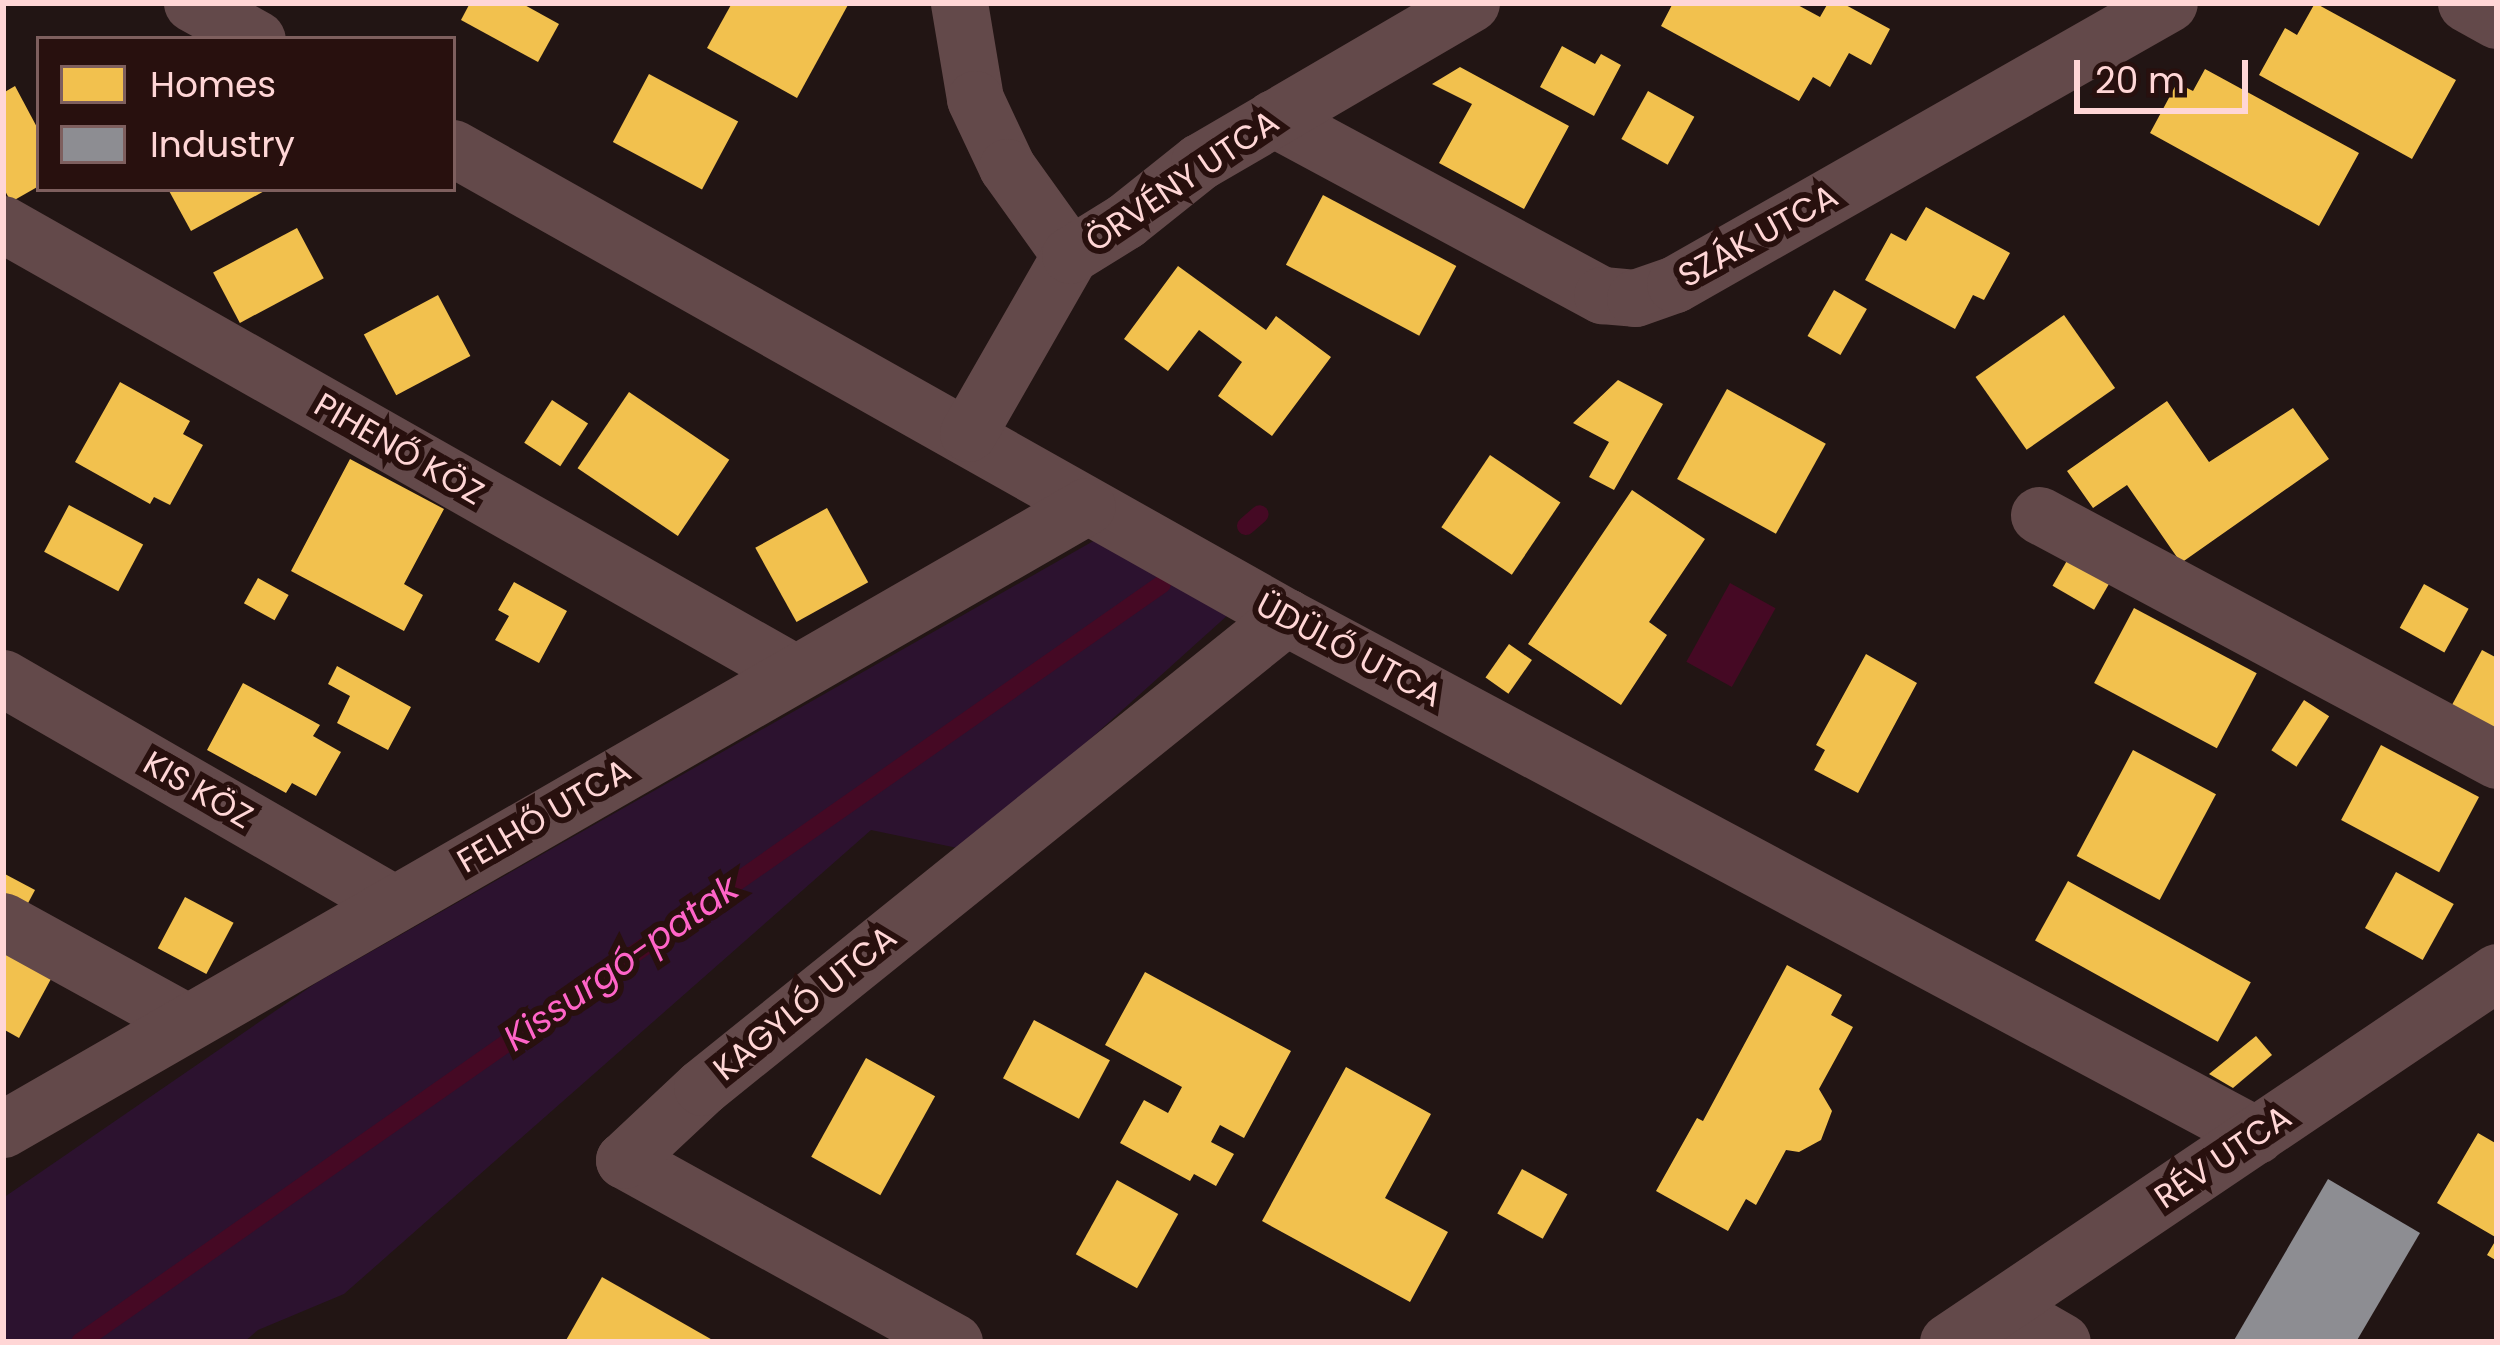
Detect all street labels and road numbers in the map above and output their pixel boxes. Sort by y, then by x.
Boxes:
street label: ÖRVÉNY UTCA [1078,102,1286,260]
street label: SZÁK UTCA [1671,176,1845,296]
street label: PIHENŐ KÖZ [307,385,491,513]
street label: ÜDÜLŐ UTCA [1249,584,1449,716]
street label: KIS KÖZ [136,743,260,837]
street label: FELHŐ UTCA [450,751,638,881]
street label: KAGYLÓ UTCA [706,917,904,1089]
street label: RÉV UTCA [2147,1097,2299,1217]

